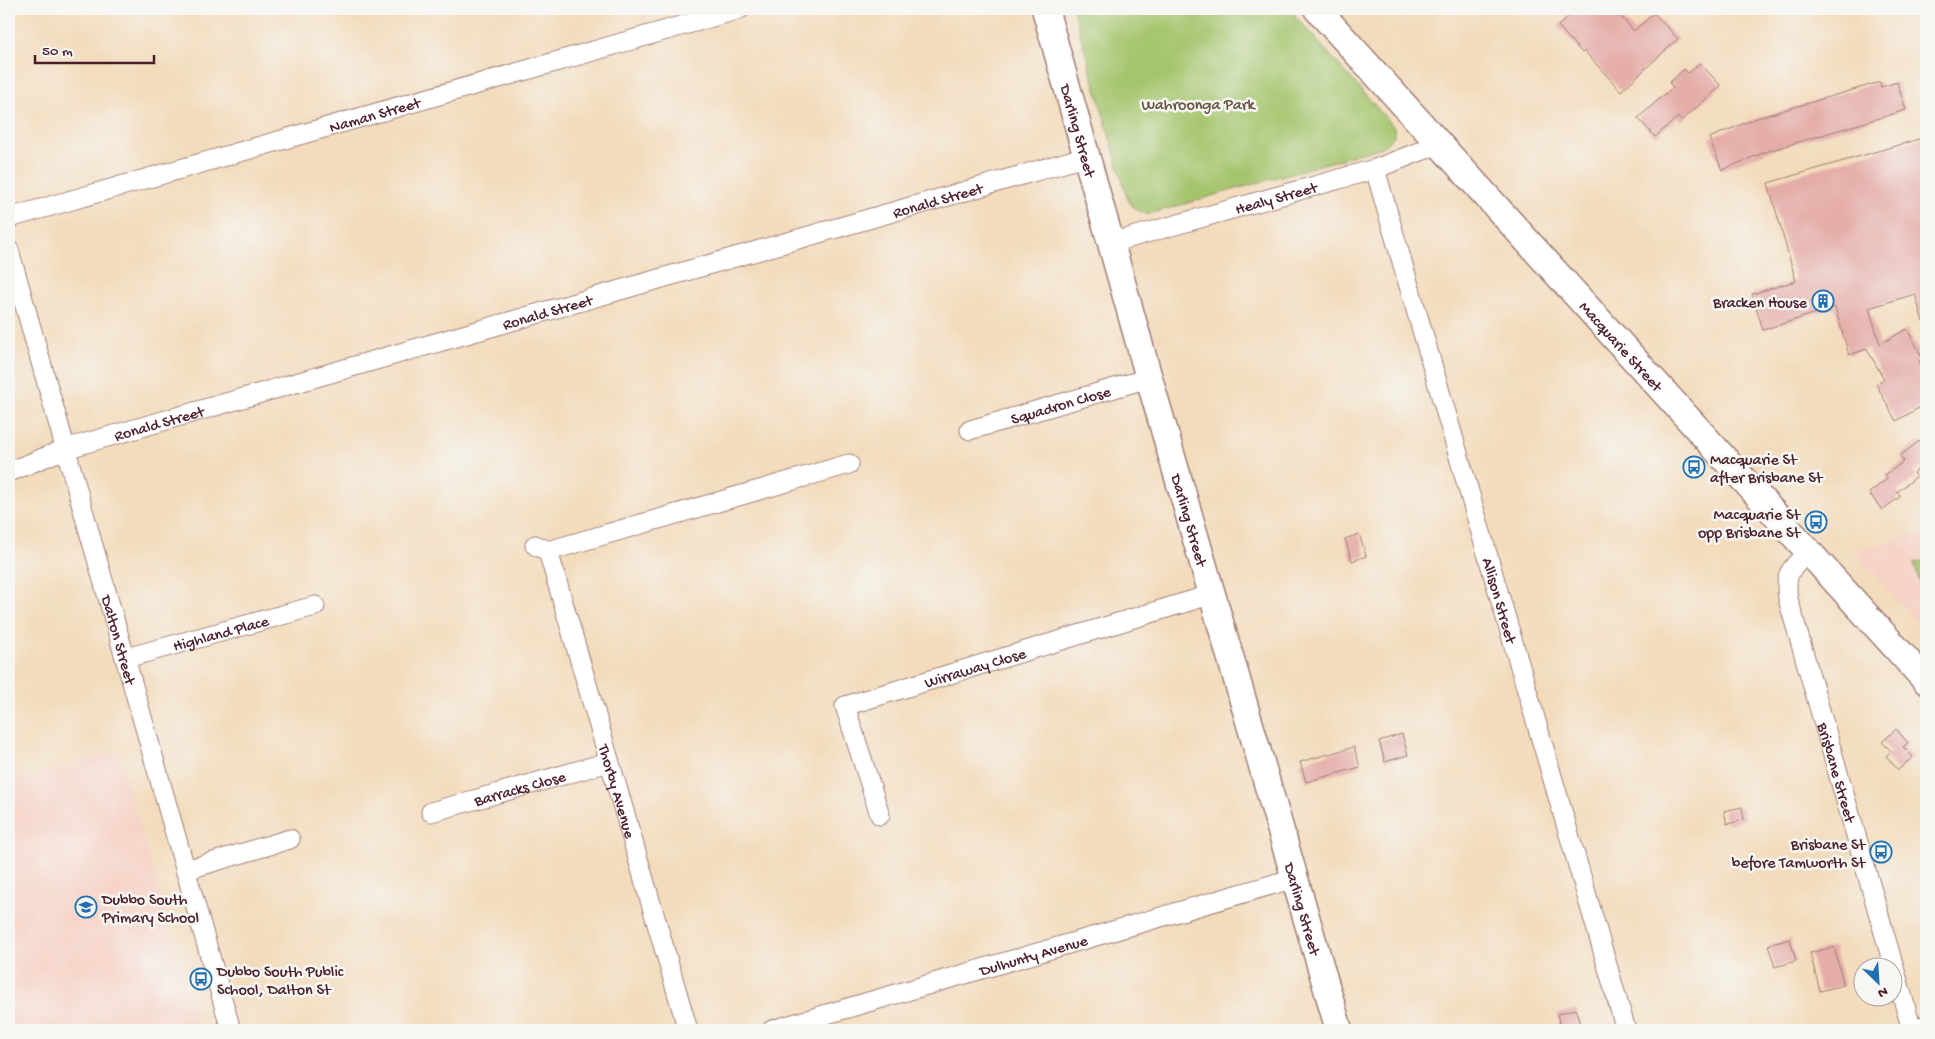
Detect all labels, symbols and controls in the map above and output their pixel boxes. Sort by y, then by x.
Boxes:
scale bar [35,32,154,64]
text: 50 m [42,43,73,61]
street label: Darling Street [1053,82,1098,181]
street label: Naman Street [328,94,424,139]
park label: Wahroonga Park [1141,97,1256,116]
street label: Healy Street [1234,179,1321,221]
street label: Ronald Street [891,180,987,224]
building icon: Bracken House [1811,289,1835,313]
street label: Ronald Street [501,292,597,336]
place label: Bracken House [1712,295,1808,314]
street label: Macquarie Street [1574,299,1666,398]
street label: Squadron Close [1009,383,1114,431]
street label: Ronald Street [113,403,208,447]
place label: Macquarie St after Brisbane St [1710,452,1824,489]
bus stop icon: Macquarie St after Brisbane St [1682,455,1706,479]
street label: Darling Street [1164,471,1210,570]
place label: Macquarie St opp Brisbane St [1698,507,1801,544]
bus stop icon: Macquarie St opp Brisbane St [1804,510,1828,534]
street label: Allison Street [1476,556,1519,647]
street label: Dalton Street [95,593,139,689]
street label: Highland Place [171,613,272,658]
street label: Wirraway Close [923,645,1029,694]
street label: Brisbane Street [1811,720,1858,827]
street label: Thorby Avenue [592,742,638,842]
street label: Barracks Close [472,768,569,813]
place label: Brisbane St before Tamworth St [1732,837,1866,874]
bus stop icon: Brisbane St before Tamworth St [1869,840,1893,864]
street label: Darling Street [1278,860,1323,959]
place label: Dubbo South Primary School [101,892,199,929]
school or university icon: Dubbo South Primary School [74,895,98,919]
street label: Dulhunty Avenue [977,933,1091,982]
north arrow [1852,956,1902,1006]
place label: Dubbo South Public School, Dalton St [216,964,344,1001]
bus stop icon: Dubbo South Public School, Dalton St [189,967,213,991]
text: N [1875,982,1890,1001]

